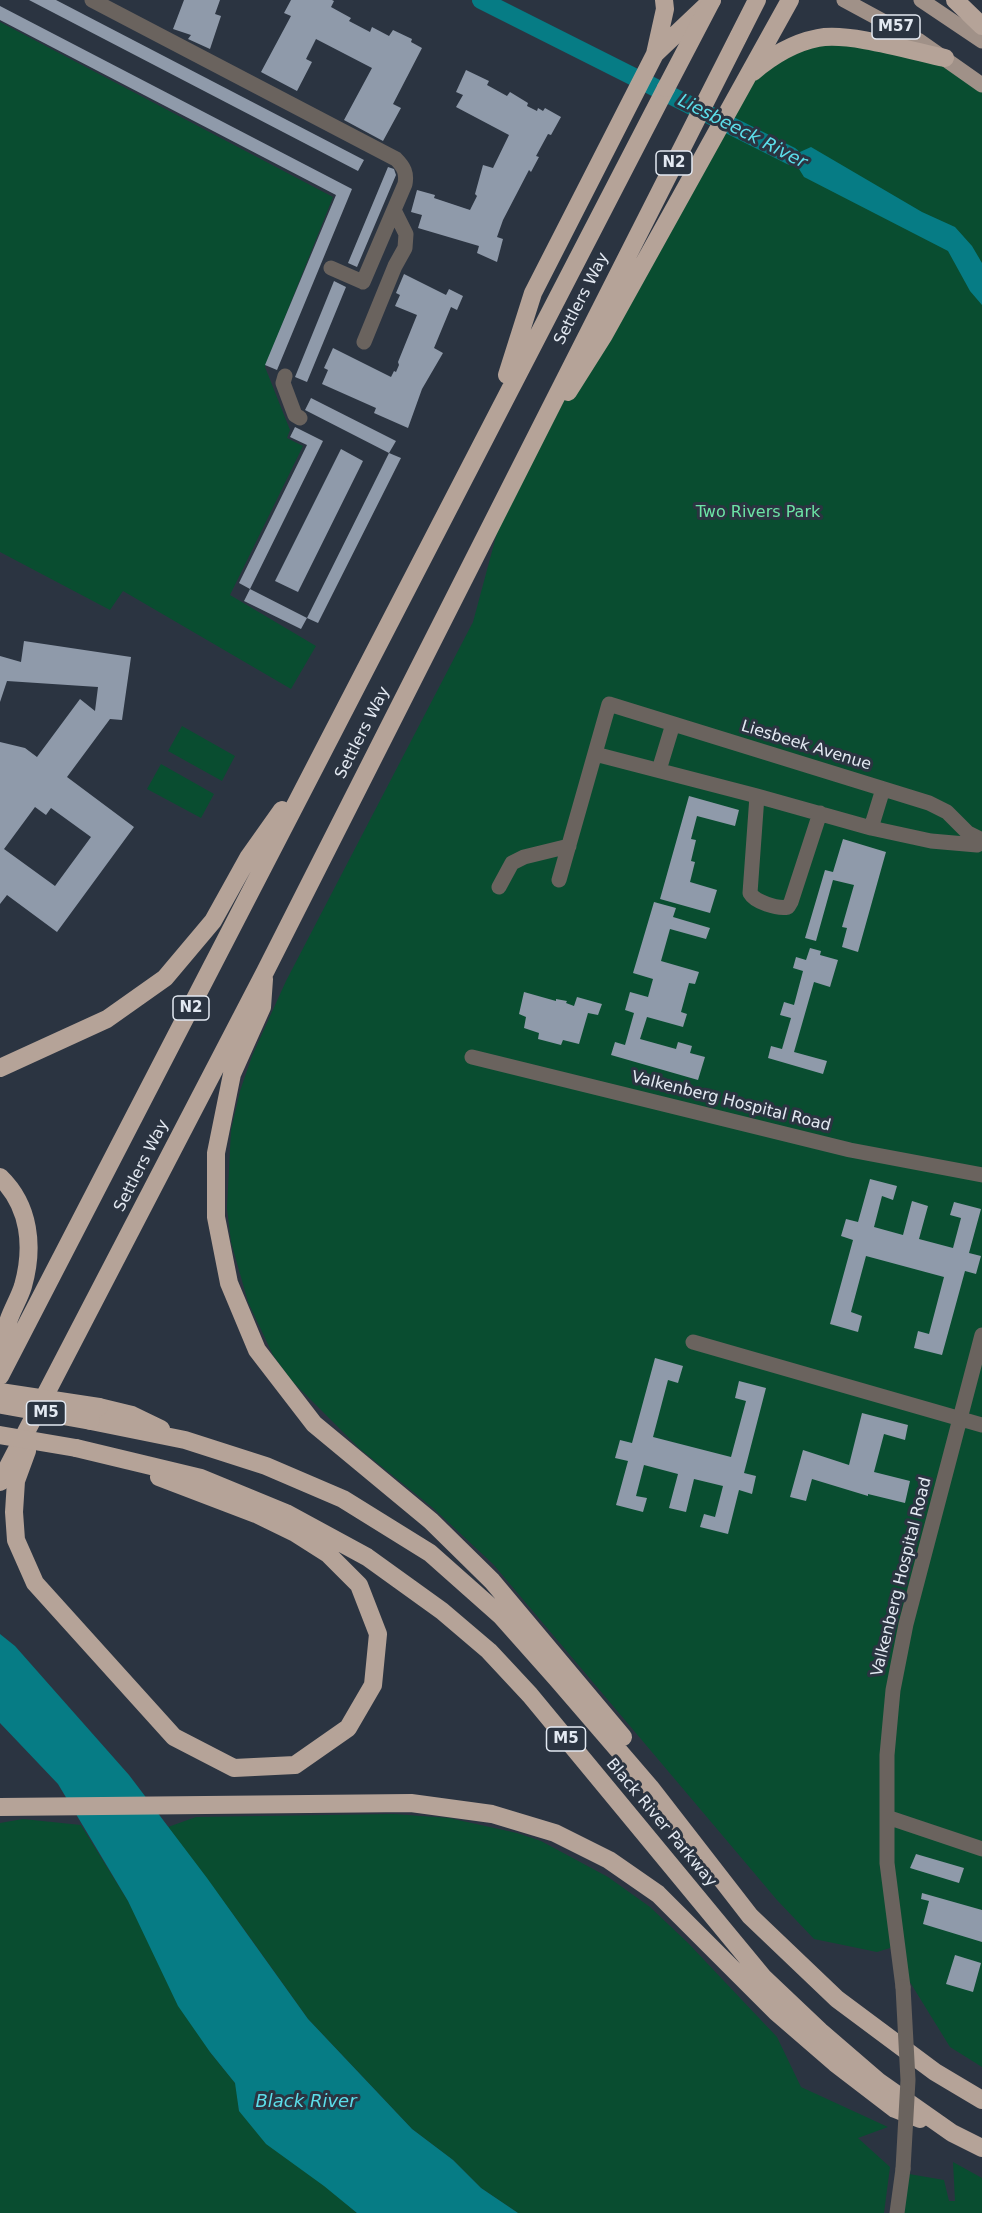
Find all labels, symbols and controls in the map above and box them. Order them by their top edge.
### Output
road number: M57 [872,15,920,39]
water label: Liesbeeck River [674,90,810,174]
road number: N2 [656,151,692,175]
street label: Settlers Way [551,250,613,348]
park label: Two Rivers Park [696,503,820,523]
street label: Settlers Way [332,684,394,782]
street label: Liesbeek Avenue [739,717,873,775]
road number: N2 [173,996,209,1020]
street label: Valkenberg Hospital Road [629,1068,833,1136]
street label: Settlers Way [111,1117,173,1215]
road number: M5 [26,1401,66,1425]
street label: Valkenberg Hospital Road [868,1475,936,1679]
road number: M5 [546,1727,586,1751]
street label: Black River Parkway [602,1755,720,1891]
water label: Black River [255,2091,357,2113]

